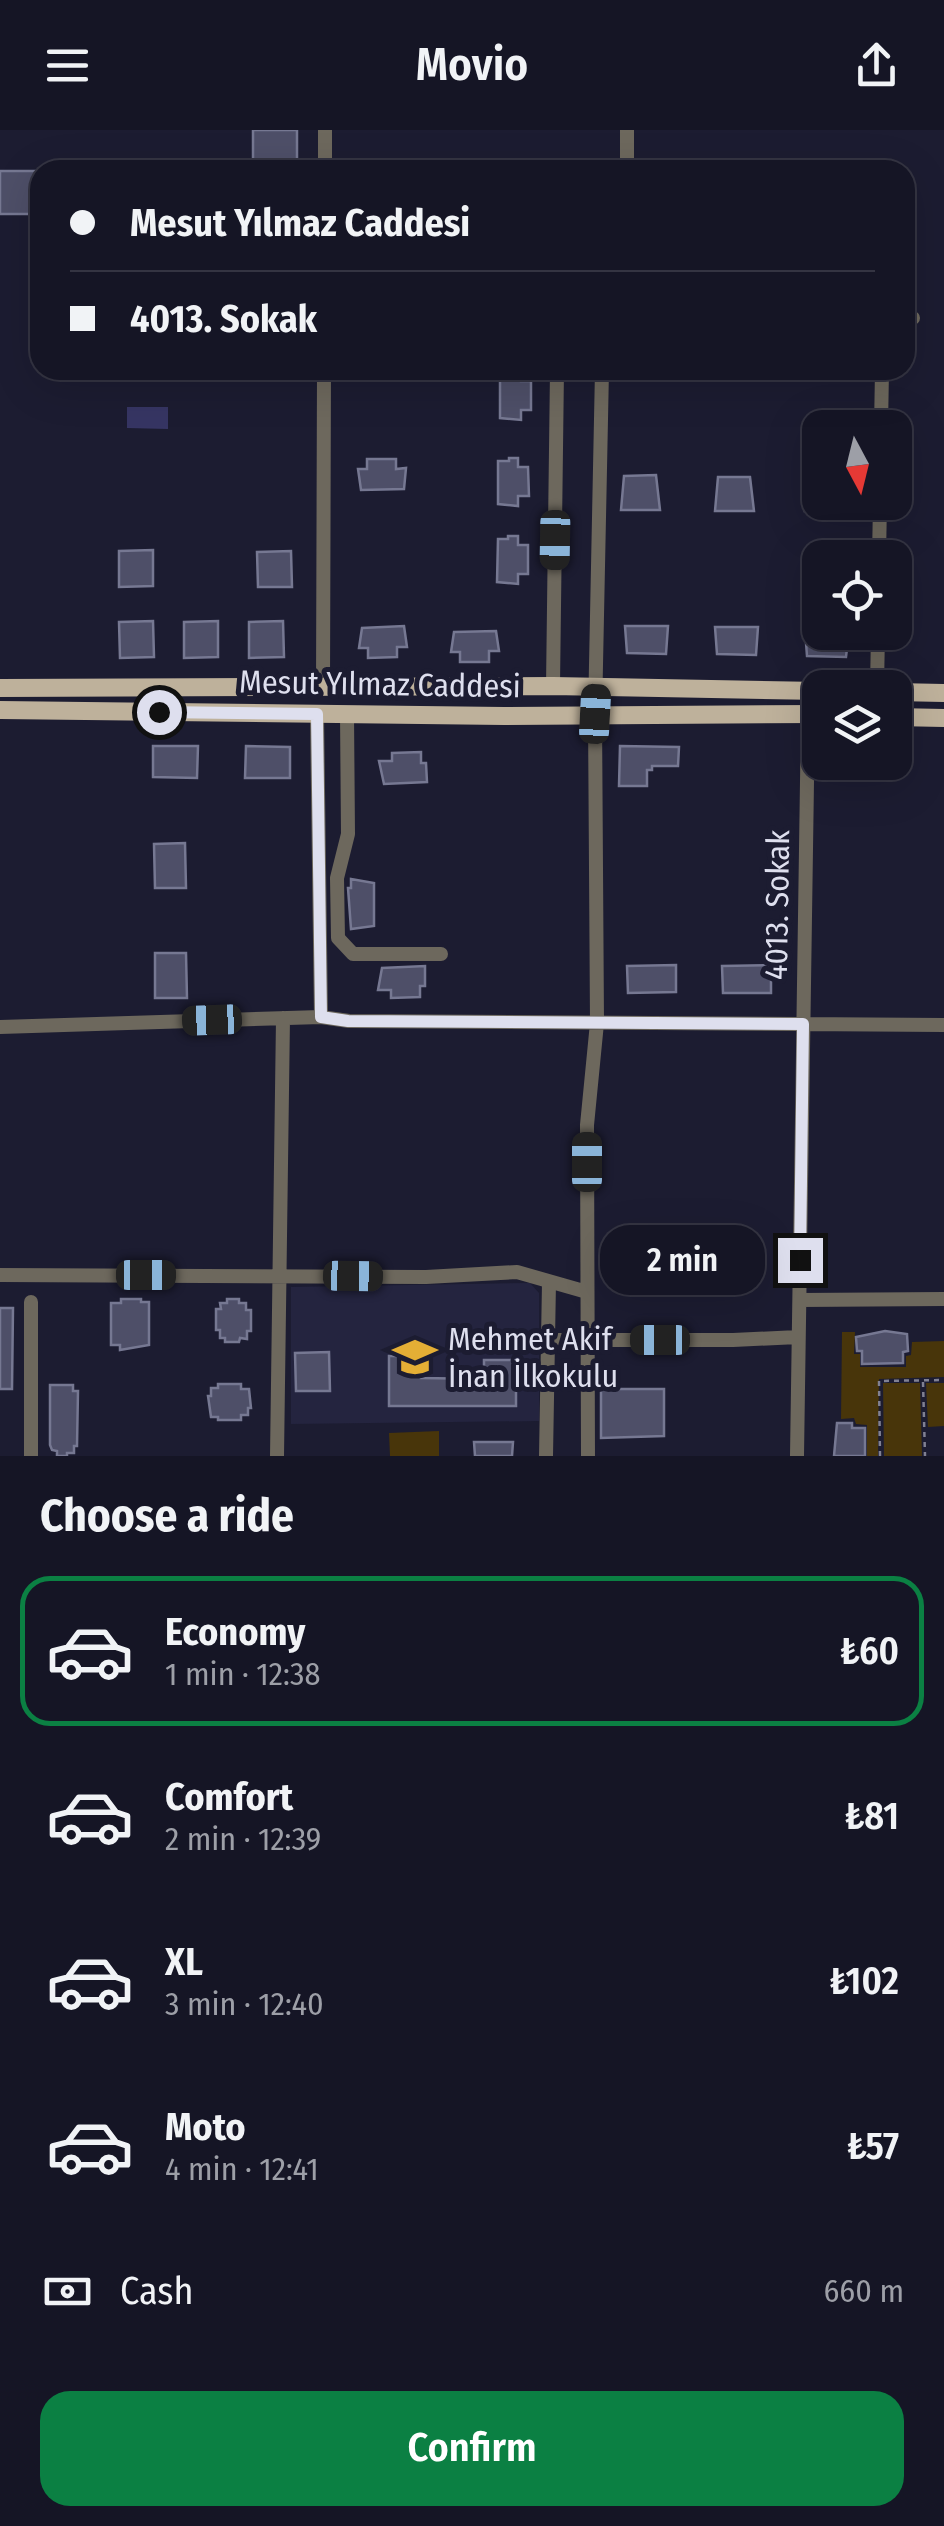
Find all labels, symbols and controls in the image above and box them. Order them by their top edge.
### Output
icon: menu [40,38,95,93]
text: Movio [416,38,528,92]
icon: share [849,38,904,93]
text: Mesut Yılmaz Caddesi [130,200,470,246]
text: 4013. Sokak [130,296,317,342]
north arrow [802,410,912,520]
map controls [802,410,912,780]
car [539,510,571,570]
button: locate [802,540,912,650]
street label: Mesut Yılmaz Caddesi [239,663,521,705]
button: layers [802,670,912,780]
car [578,683,612,745]
route start [137,690,182,735]
street label: 4013. Sokak [757,829,797,980]
car [181,1004,243,1036]
car [572,1132,602,1192]
callout: 2 min [600,1225,765,1295]
route end [778,1238,823,1283]
text: 2 min [647,1241,718,1279]
car [116,1260,176,1290]
car [323,1260,383,1292]
place label: Mehmet Akif İnan İlkokulu [448,1320,618,1395]
car [630,1325,690,1355]
school or university icon: Mehmet Akif İnan İlkokulu [391,1333,439,1381]
text: Choose a ride [40,1489,294,1543]
icon: car [45,1606,135,1696]
text: Economy [165,1609,305,1655]
text: ₺60 [840,1628,899,1674]
text: 1 min · 12:38 [165,1655,320,1693]
icon: car [45,1771,135,1861]
text: Comfort [165,1774,293,1820]
text: ₺81 [844,1793,899,1839]
text: 2 min · 12:39 [165,1820,321,1858]
icon: car [45,1936,135,2026]
text: XL [165,1939,203,1985]
text: ₺102 [829,1958,899,2004]
text: 3 min · 12:40 [165,1985,324,2023]
icon: car [45,2101,135,2191]
text: Moto [165,2104,246,2150]
text: ₺57 [847,2123,899,2169]
text: 4 min · 12:41 [165,2150,319,2188]
icon: cash [40,2264,95,2319]
text: Cash [120,2268,194,2314]
text: 660 m [823,2272,904,2310]
button: Confirm [40,2391,904,2506]

